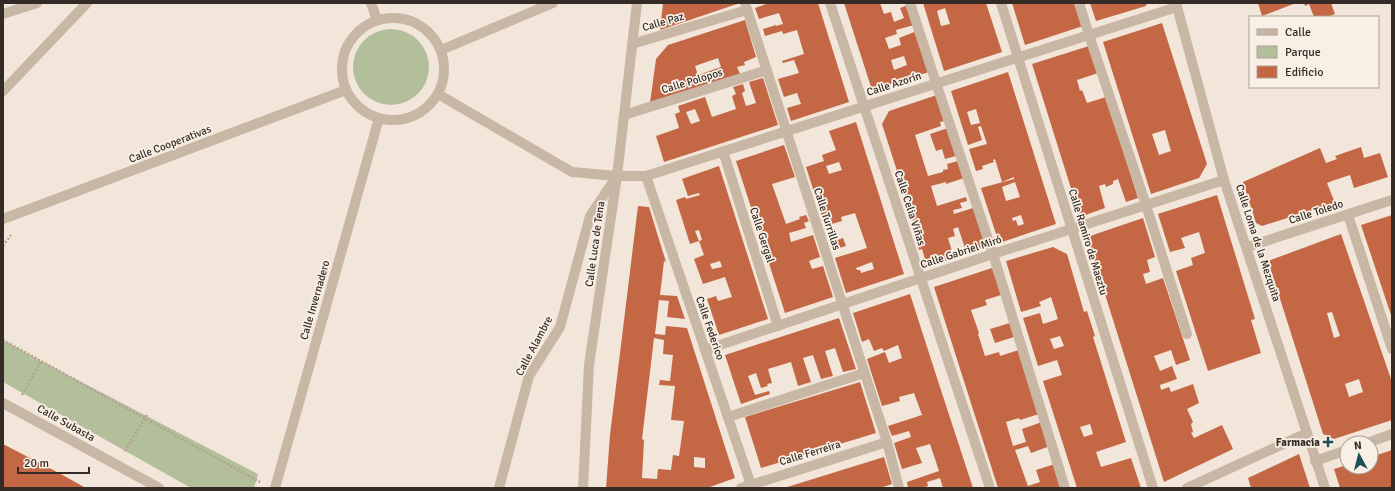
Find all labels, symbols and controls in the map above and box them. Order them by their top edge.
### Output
street label: Calle Paz [641,10,685,34]
legend [1249,16,1379,88]
text: Calle [1285,25,1311,40]
text: Parque [1285,45,1321,60]
street label: Calle Polopos [660,65,724,96]
text: Edificio [1285,65,1323,80]
street label: Calle Azorín [865,69,923,99]
street label: Calle Cooperativas [127,122,213,166]
street label: Calle Celia Viñas [892,169,928,247]
street label: Calle Loma de la Mezquita [1233,183,1283,304]
street label: Calle Turrillas [811,186,843,252]
street label: Calle Ramiro de Maeztu [1066,187,1110,297]
street label: Calle Toledo [1287,197,1345,227]
street label: Calle Luca de Tena [583,200,607,288]
street label: Calle Gergal [747,206,777,264]
street label: Calle Gabriel Miró [919,233,1003,271]
street label: Calle Invernadero [297,258,333,341]
street label: Calle Federico [693,294,727,362]
street label: Calle Alambre [513,314,555,378]
street label: Calle Subasta [35,402,98,444]
north arrow [1339,435,1379,475]
place label: Farmacia [1276,436,1320,449]
street label: Calle Ferreira [778,437,842,468]
marker: Farmacia [1323,437,1333,447]
text: N [1353,439,1362,452]
scale bar [18,449,89,475]
text: 20 m [24,456,49,471]

